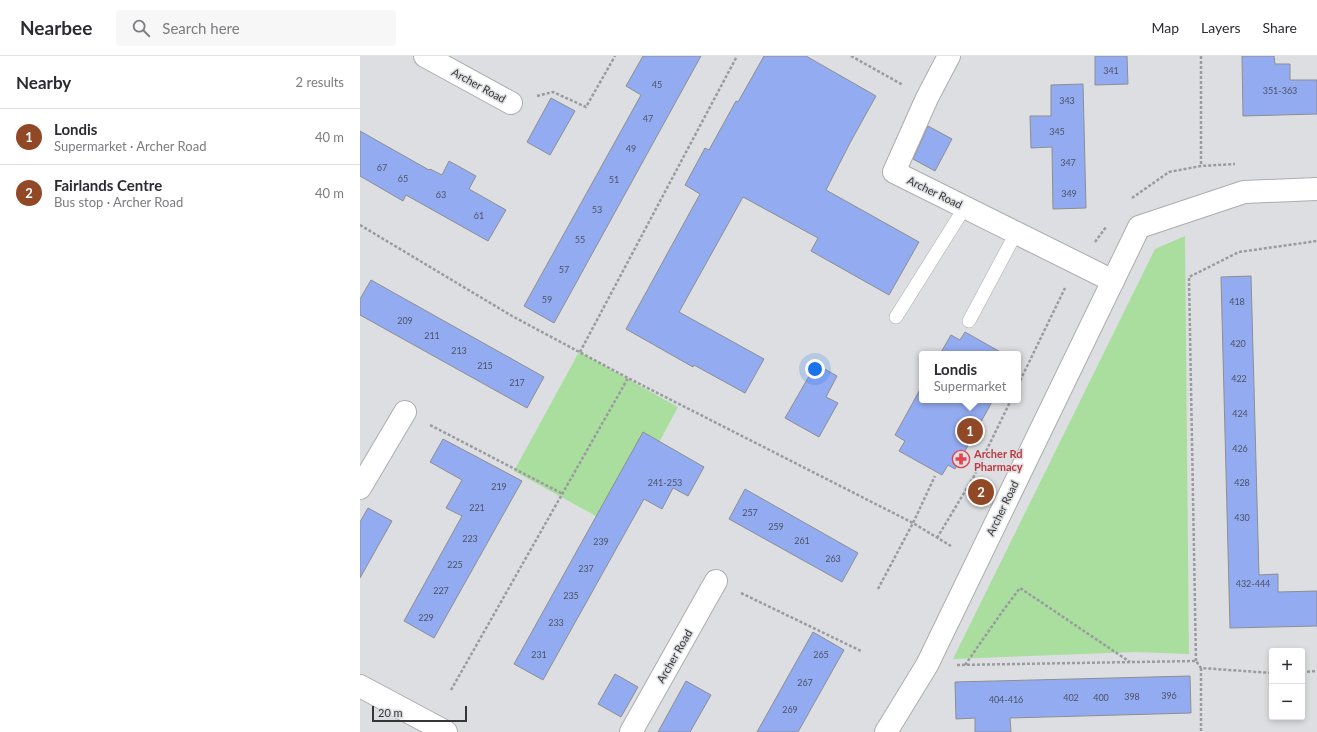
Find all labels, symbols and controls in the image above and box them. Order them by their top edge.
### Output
search box [116,10,396,46]
text: Nearbee [20,16,92,39]
icon: search [130,17,152,39]
text: Search here [162,19,240,37]
text: Map [1151,19,1179,36]
text: Layers [1201,19,1241,36]
text: Share [1263,19,1297,36]
street label: Archer Road [450,65,508,105]
house number: 341 [1103,65,1119,76]
text: Nearby [16,72,71,93]
text: 2 results [296,74,344,90]
house number: 45 [652,79,662,90]
house number: 351-363 [1263,85,1297,96]
house number: 343 [1059,95,1075,106]
house number: 47 [643,113,653,124]
text: Londis [54,120,97,138]
house number: 345 [1049,126,1065,137]
text: 1 [25,129,33,145]
text: 40 m [315,129,344,145]
text: Supermarket · Archer Road [54,138,206,154]
house number: 49 [626,143,636,154]
house number: 347 [1060,157,1076,168]
house number: 67 [377,162,387,173]
house number: 65 [398,173,408,184]
street label: Archer Road [905,173,965,211]
house number: 51 [609,174,619,185]
text: Fairlands Centre [54,176,162,194]
text: 2 [25,185,33,201]
text: 40 m [315,185,344,201]
house number: 349 [1061,188,1077,199]
house number: 63 [436,189,446,200]
text: Bus stop · Archer Road [54,194,183,210]
house number: 53 [592,204,602,215]
house number: 61 [474,210,484,221]
house number: 55 [575,234,585,245]
house number: 57 [559,264,569,275]
house number: 59 [542,294,552,305]
house number: 418 [1229,296,1245,307]
house number: 209 [397,315,413,326]
house number: 211 [424,330,440,341]
house number: 420 [1230,338,1246,349]
house number: 213 [451,345,467,356]
popup [919,351,1021,403]
your location [805,359,825,379]
house number: 215 [477,360,493,371]
text: Londis [934,360,977,378]
house number: 422 [1231,373,1247,384]
house number: 217 [509,377,525,388]
text: Supermarket [934,378,1006,394]
house number: 424 [1232,408,1248,419]
pin: 1 [957,416,983,446]
house number: 426 [1232,443,1248,454]
place label: Archer Rd Pharmacy [973,447,1023,473]
pharmacy icon: Archer Rd Pharmacy [951,449,971,469]
house number: 241-253 [648,477,682,488]
pin: 2 [968,477,994,507]
house number: 428 [1234,477,1250,488]
street label: Archer Road [983,478,1021,538]
house number: 219 [491,481,507,492]
house number: 221 [469,502,485,513]
house number: 257 [742,507,758,518]
house number: 430 [1234,512,1250,523]
house number: 259 [768,521,784,532]
house number: 223 [462,533,478,544]
house number: 261 [794,535,810,546]
house number: 239 [593,536,609,547]
house number: 263 [825,553,841,564]
house number: 225 [447,559,463,570]
house number: 237 [578,563,594,574]
house number: 432-444 [1236,578,1270,589]
house number: 227 [433,585,449,596]
house number: 235 [563,590,579,601]
house number: 229 [418,612,434,623]
house number: 233 [548,617,564,628]
street label: Archer Road [654,627,694,685]
map controls [1269,648,1305,720]
button: + [1269,648,1305,684]
house number: 231 [531,649,547,660]
house number: 265 [813,649,829,660]
house number: 267 [797,677,813,688]
button: − [1269,684,1305,720]
house number: 396 [1161,690,1177,701]
house number: 398 [1124,691,1140,702]
house number: 402 [1063,692,1079,703]
house number: 400 [1093,692,1109,703]
house number: 404-416 [989,694,1023,705]
scale bar [372,704,467,723]
house number: 269 [782,704,798,715]
text: 20 m [378,706,403,719]

